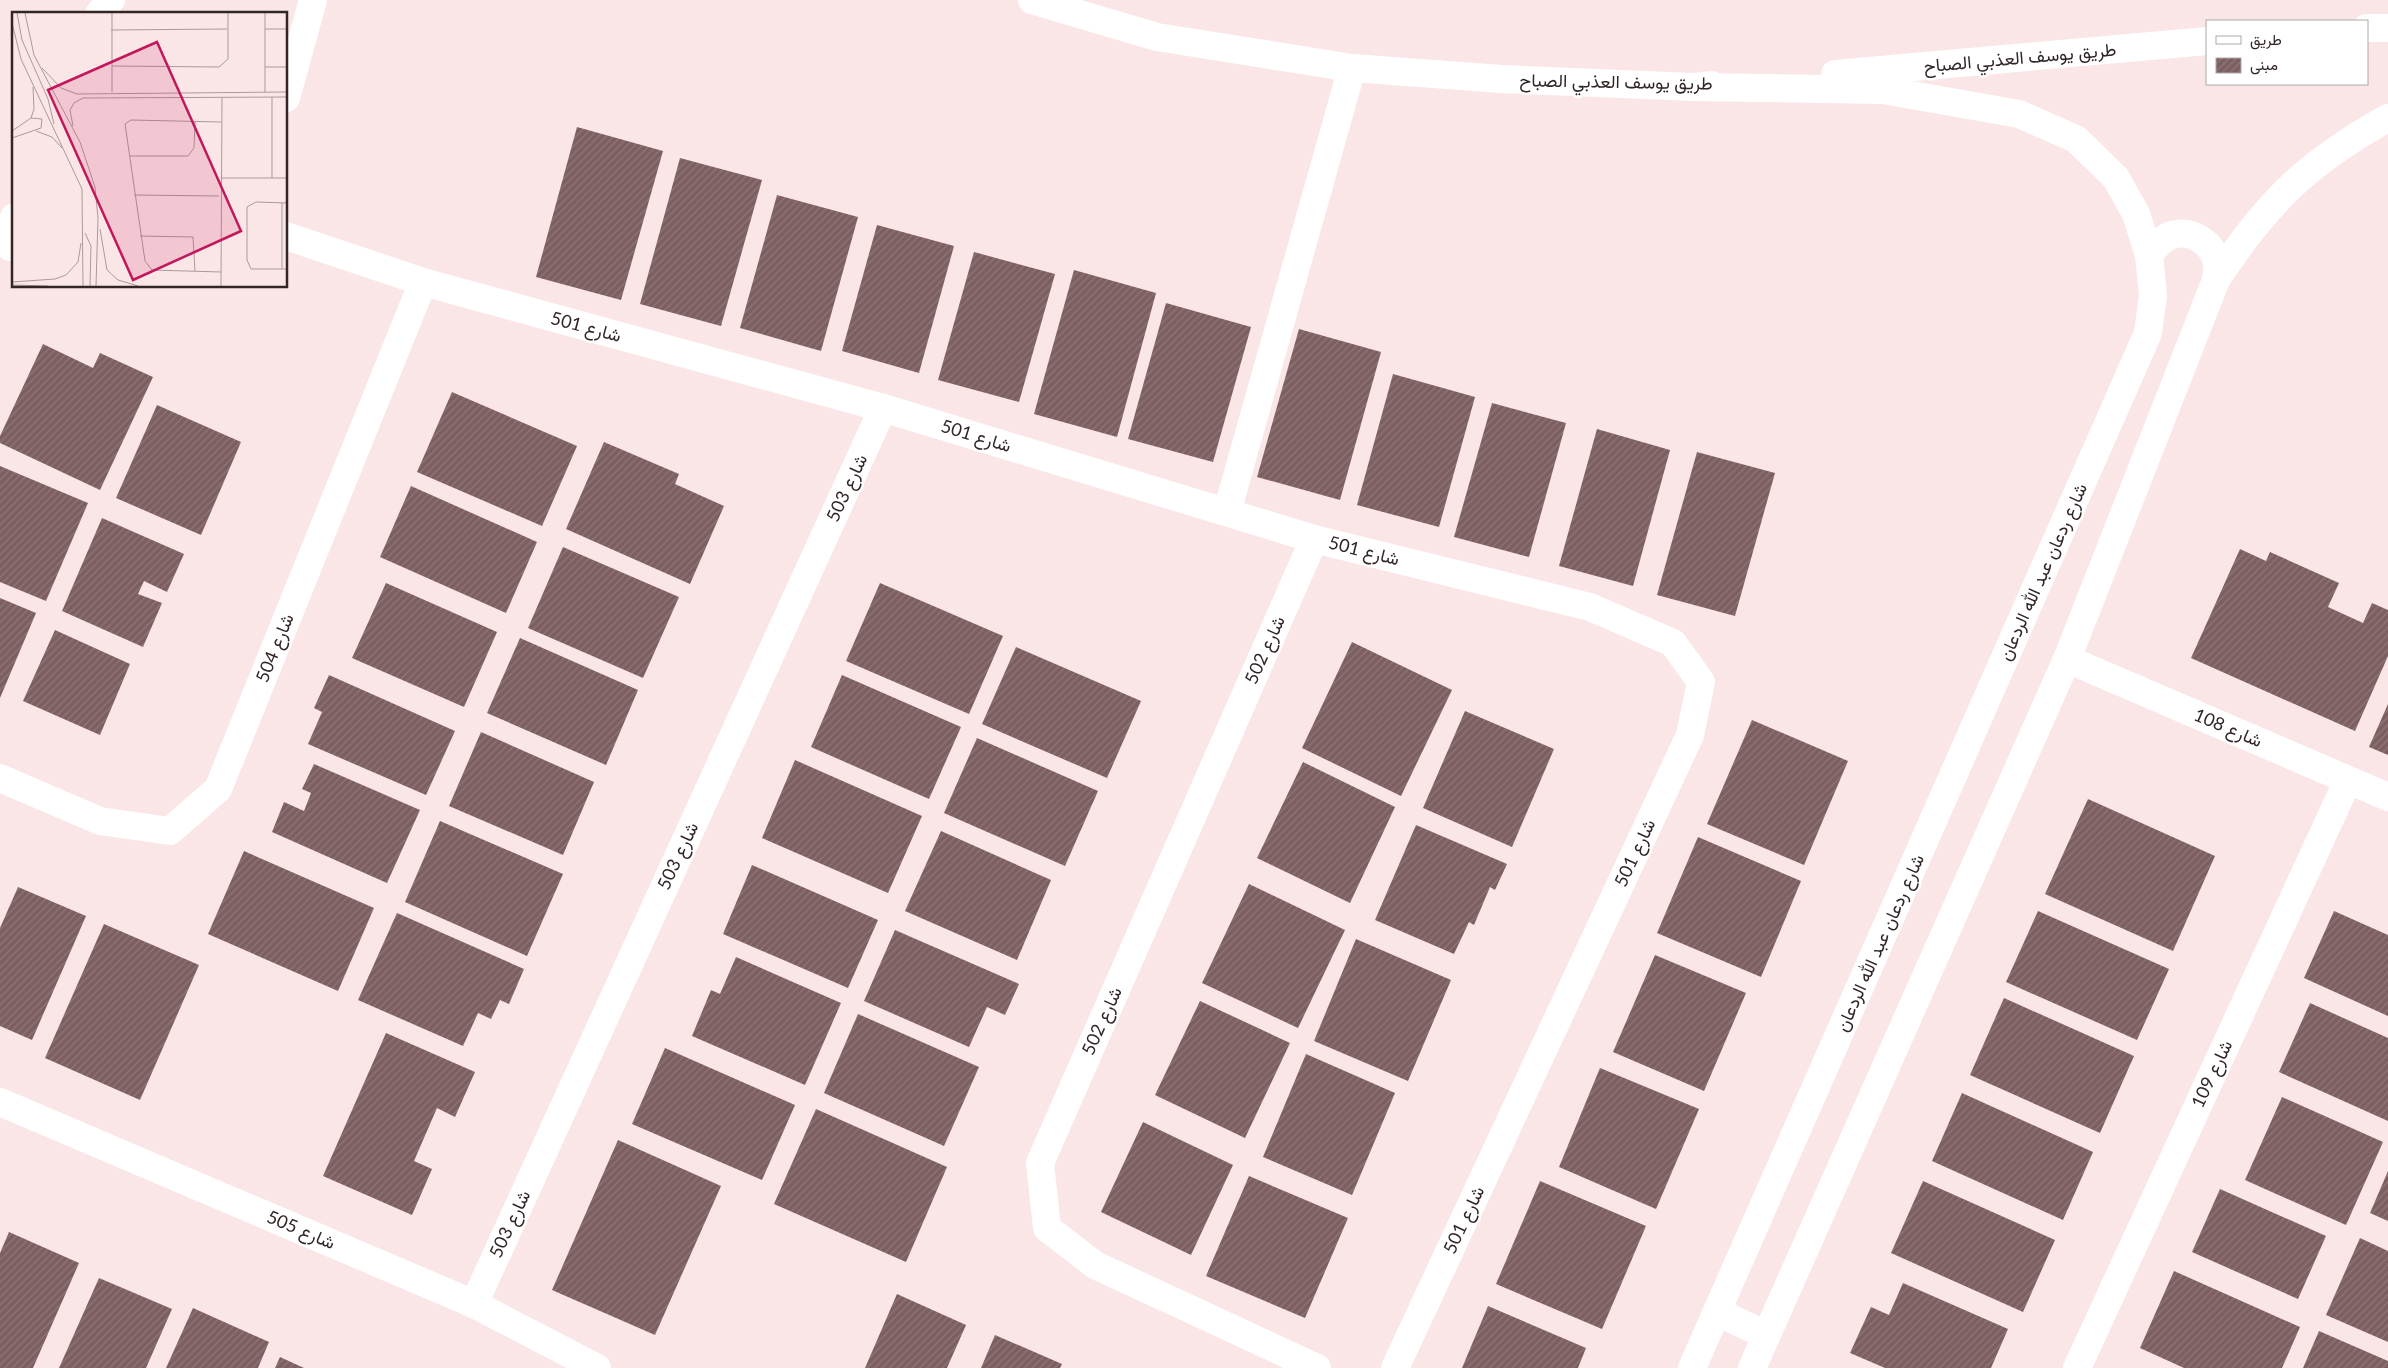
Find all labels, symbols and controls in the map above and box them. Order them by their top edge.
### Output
inset map [12,12,288,288]
legend [2206,20,2368,85]
text: طريق [2250,30,2282,50]
street label: طريق يوسف العذبي الصباح [1923,38,2118,81]
text: مبنى [2250,55,2278,75]
street label: طريق يوسف العذبي الصباح [1519,68,1713,99]
street label: شارع 501 [548,306,624,348]
street label: شارع 501 [938,414,1014,458]
street label: شارع 503 [821,450,873,526]
street label: شارع ردعان عبد الله الردعان [1993,479,2093,665]
street label: شارع 501 [1326,531,1402,571]
street label: شارع 504 [250,610,300,686]
street label: شارع 502 [1239,612,1291,688]
street label: شارع 108 [2190,703,2266,753]
street label: شارع 501 [1609,815,1661,891]
street label: شارع 503 [652,818,704,894]
street label: شارع ردعان عبد الله الردعان [1830,850,1930,1036]
street label: شارع 502 [1076,983,1128,1059]
street label: شارع 109 [2186,1036,2238,1112]
street label: شارع 501 [1438,1182,1490,1258]
street label: شارع 503 [484,1186,536,1262]
street label: شارع 505 [263,1205,339,1255]

